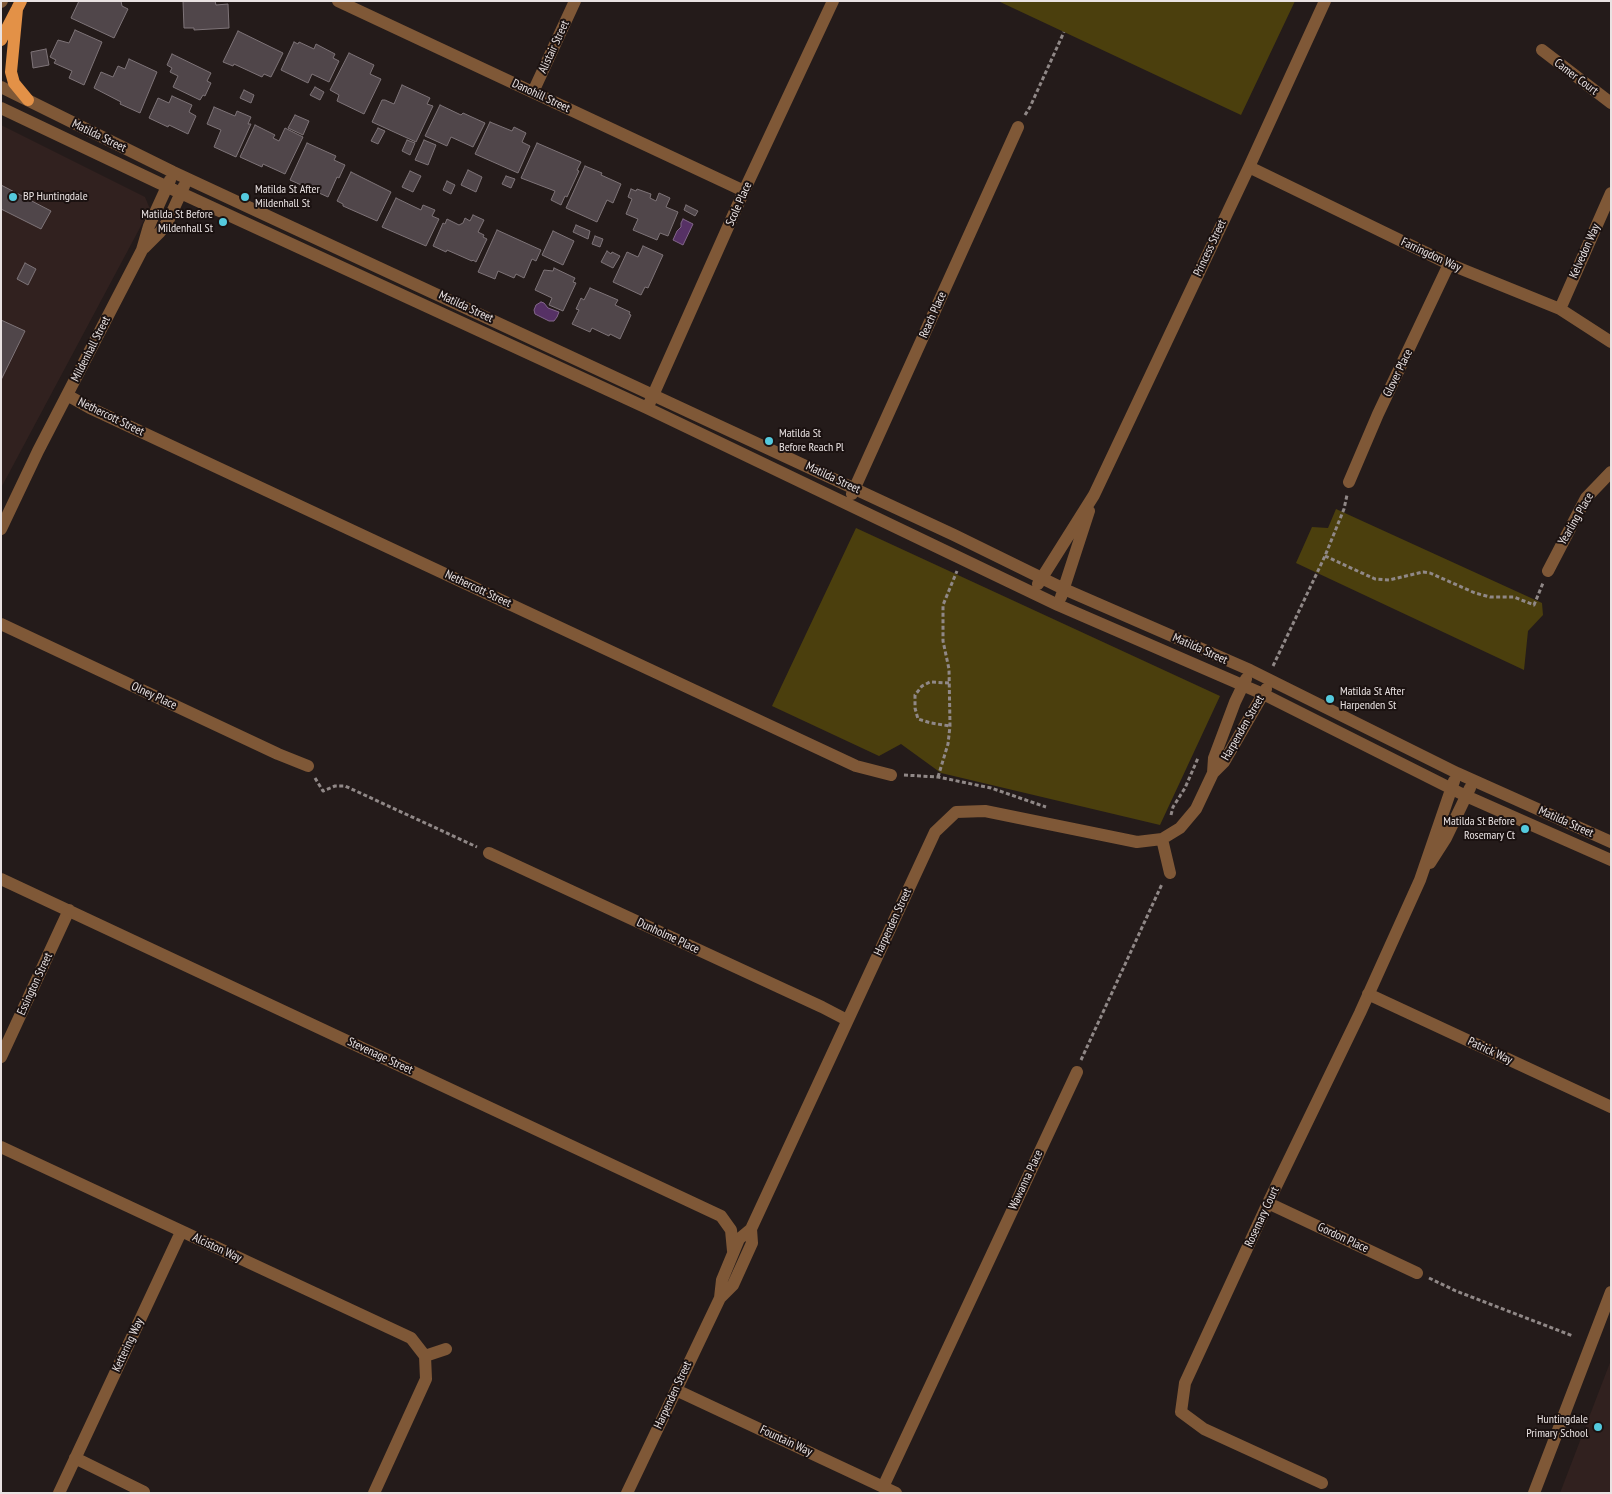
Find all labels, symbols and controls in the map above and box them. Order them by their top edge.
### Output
street label: Alistair Street [536,18,572,76]
street label: Camer Court [1551,56,1601,98]
street label: Danohill Street [510,76,572,116]
street label: Matilda Street [70,117,128,155]
street label: Scole Place [723,180,755,228]
place label: Matilda St After Mildenhall St [255,183,320,211]
place label: BP Huntingdale [23,190,88,204]
marker: BP Huntingdale [7,191,19,203]
marker: Matilda St After Mildenhall St [239,191,251,203]
place label: Matilda St Before Mildenhall St [141,208,213,236]
marker: Matilda St Before Mildenhall St [217,216,229,228]
street label: Princess Street [1191,217,1229,279]
street label: Kelvedon Way [1567,222,1603,280]
street label: Farringdon Way [1399,235,1463,275]
street label: Matilda Street [436,288,496,326]
street label: Reach Place [916,290,950,340]
street label: Mildenhall Street [68,314,114,384]
street label: Glover Place [1380,347,1416,399]
street label: Nethercott Street [76,395,146,439]
place label: Matilda St Before Reach Pl [779,427,844,455]
marker: Matilda St Before Reach Pl [763,435,775,447]
street label: Matilda Street [803,459,863,497]
street label: Yearling Place [1555,490,1597,548]
street label: Nethercott Street [443,567,513,611]
street label: Matilda Street [1170,631,1230,667]
street label: Olney Place [129,679,179,713]
place label: Matilda St After Harpenden St [1340,685,1405,713]
street label: Harpenden Street [1219,693,1267,763]
marker: Matilda St After Harpenden St [1324,693,1336,705]
street label: Matilda Street [1536,804,1596,840]
place label: Matilda St Before Rosemary Ct [1443,815,1515,843]
marker: Matilda St Before Rosemary Ct [1519,823,1531,835]
street label: Harpenden Street [871,886,915,958]
street label: Dunholme Place [634,915,702,957]
street label: Essington Street [14,950,56,1018]
street label: Patrick Way [1465,1034,1515,1068]
street label: Stevenage Street [345,1035,415,1077]
street label: Wawanna Place [1006,1148,1046,1212]
street label: Rosemary Court [1242,1185,1282,1249]
street label: Gordon Place [1315,1220,1371,1256]
street label: Alciston Way [190,1230,244,1266]
street label: Kettering Way [109,1316,147,1374]
street label: Harpenden Street [651,1359,695,1431]
place label: Huntingdale Primary School [1526,1413,1588,1441]
marker: Huntingdale Primary School [1592,1421,1604,1433]
street label: Fountain Way [758,1423,814,1459]

